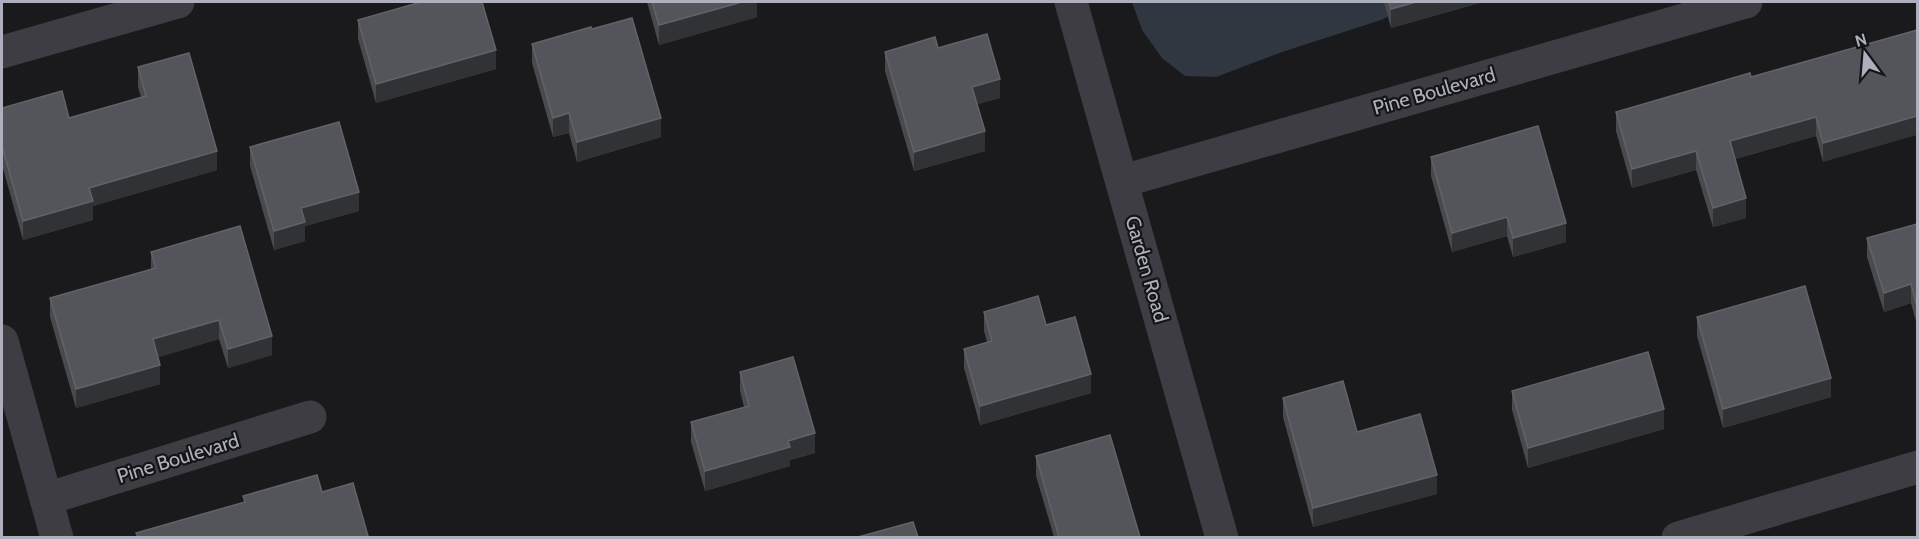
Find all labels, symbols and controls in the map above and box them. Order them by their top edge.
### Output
north arrow [1835,24,1895,84]
text: N [1853,29,1869,51]
street label: Pine Boulevard [1370,62,1498,120]
street label: Garden Road [1120,213,1174,325]
street label: Pine Boulevard [114,428,242,488]

